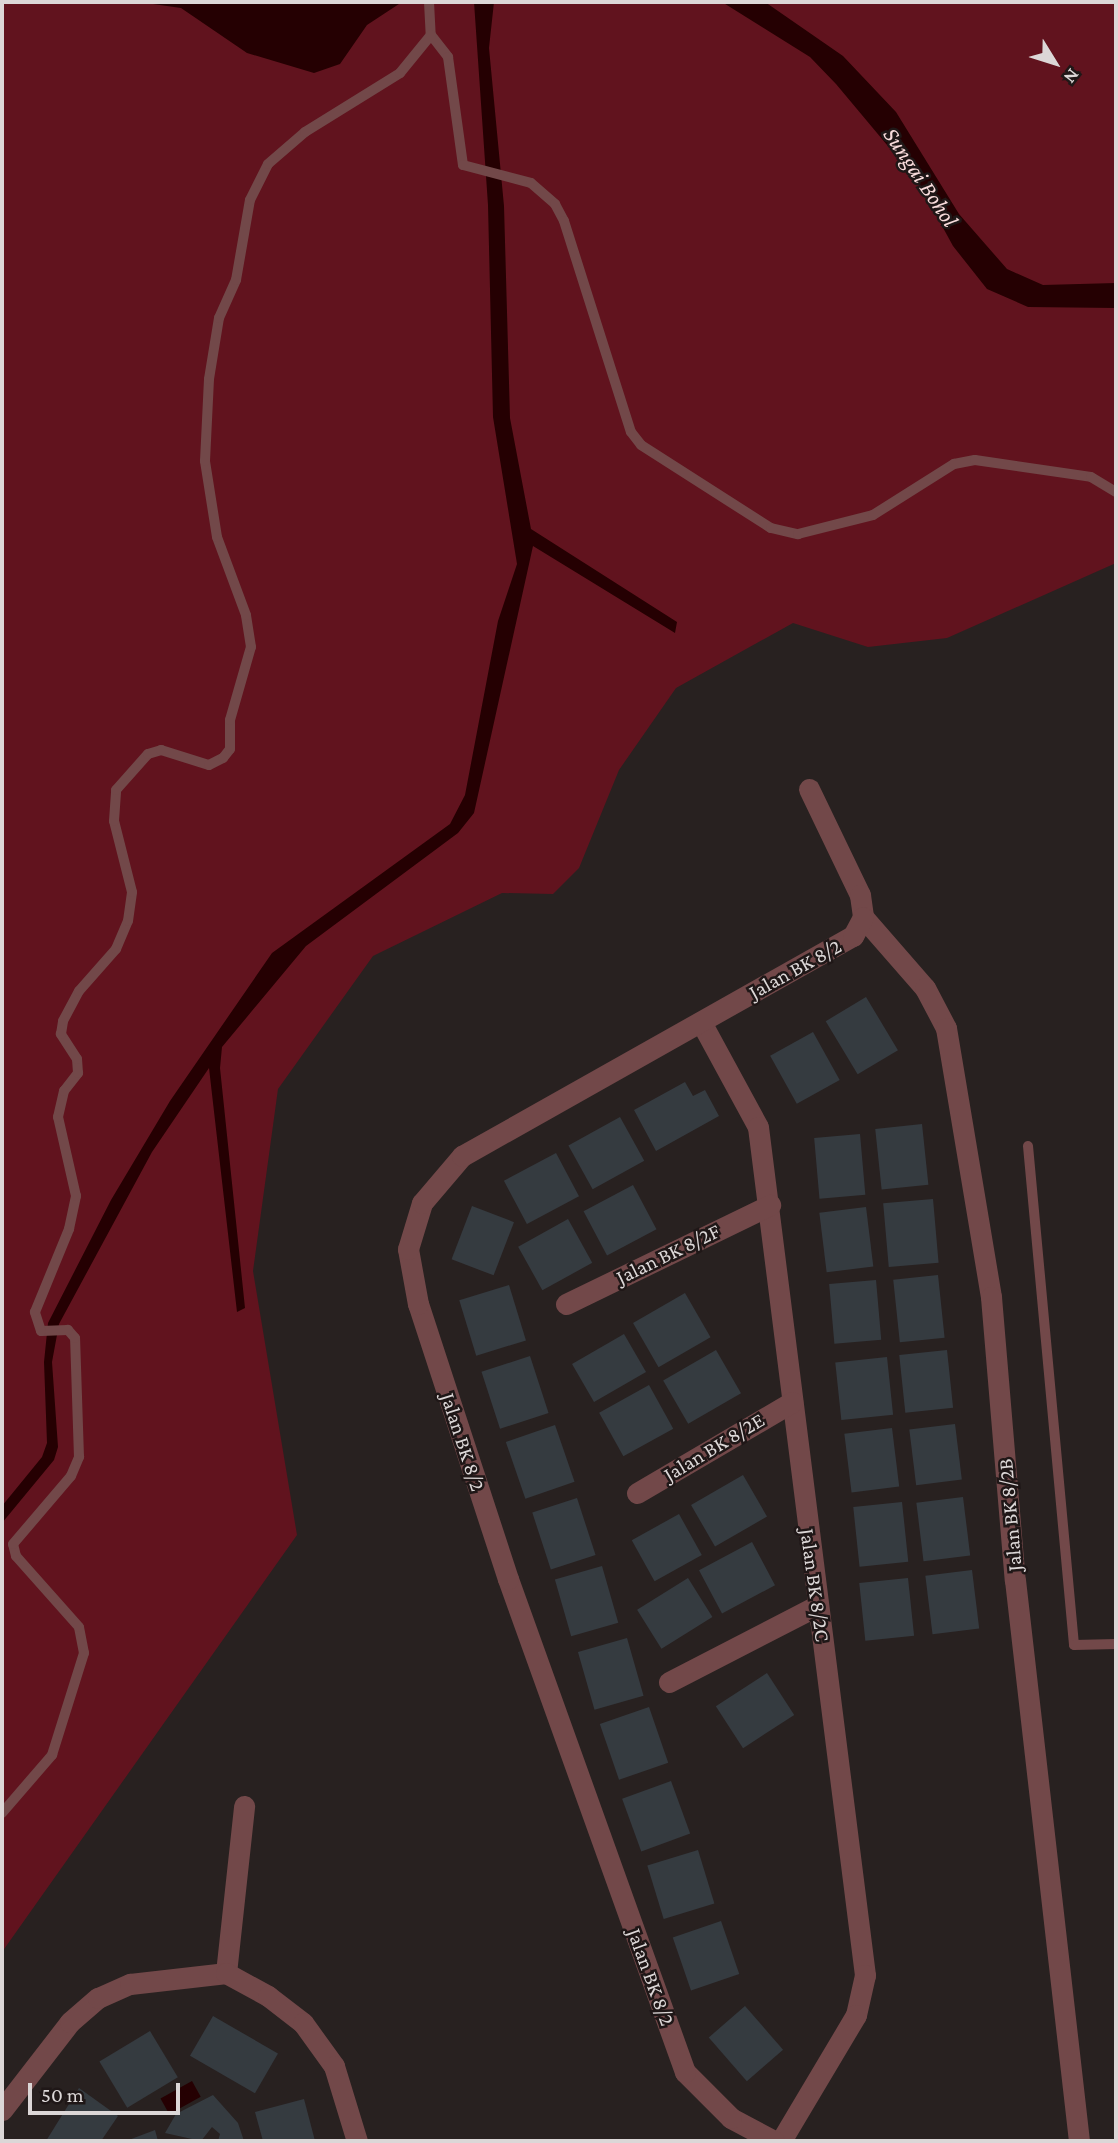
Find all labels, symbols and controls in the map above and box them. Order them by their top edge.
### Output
north arrow [1020,28,1090,98]
text: N [1060,65,1084,88]
water label: Sungai Bohol [878,122,964,232]
street label: Jalan BK 8/2 [744,933,846,1005]
street label: Jalan BK 8/2F [612,1218,724,1290]
street label: Jalan BK 8/2 [435,1390,491,1494]
street label: Jalan BK 8/2E [659,1407,769,1487]
street label: Jalan BK 8/2B [993,1457,1027,1573]
street label: Jalan BK 8/2C [795,1527,835,1643]
street label: Jalan BK 8/2 [622,1925,680,2029]
scale bar [32,2070,184,2114]
text: 50 m [41,2083,84,2107]

